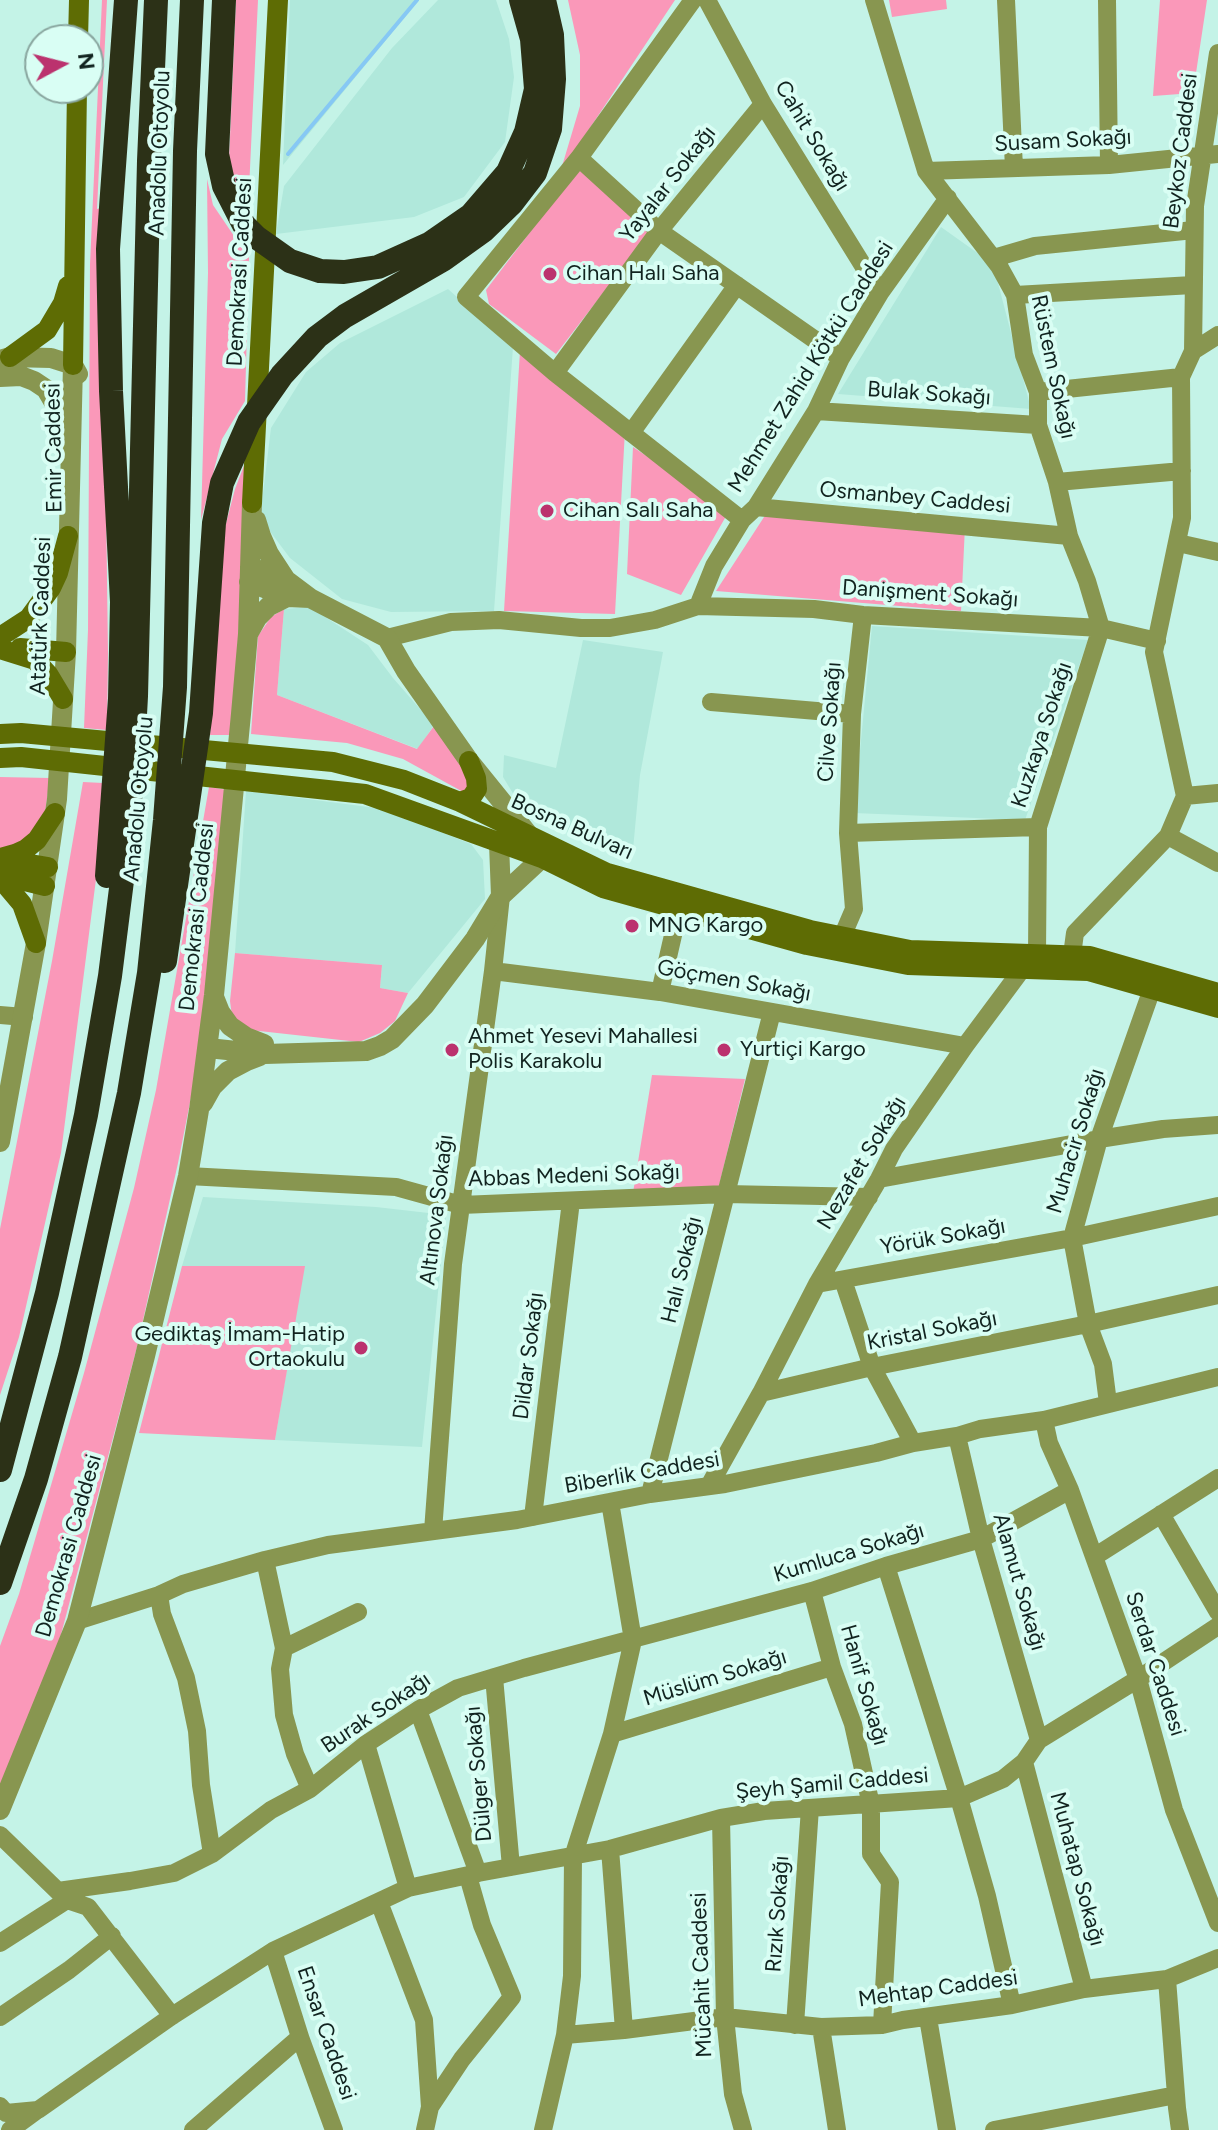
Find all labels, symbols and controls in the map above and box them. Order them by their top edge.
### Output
north arrow [24,24,104,104]
text: N [72,51,101,71]
street label: Anadolu Otoyolu [144,70,176,236]
street label: Beykoz Caddesi [1158,72,1204,230]
street label: Cahit Sokağı [769,76,855,196]
street label: Yayalar Sokağı [614,121,722,247]
street label: Susam Sokağı [994,124,1132,158]
street label: Demokrasi Caddesi [222,177,258,367]
street label: Mehmet Zahid Kötkü Caddesi [723,236,899,498]
place label: Cihan Halı Saha [566,261,720,287]
marker: Cihan Halı Saha [541,265,559,283]
street label: Rüstem Sokağı [1025,293,1081,441]
street label: Bulak Sokağı [866,377,992,411]
street label: Emir Caddesi [40,383,68,513]
street label: Osmanbey Caddesi [819,477,1011,519]
place label: Cihan Salı Saha [563,498,714,524]
marker: Cihan Salı Saha [538,502,556,520]
street label: Atatürk Caddesi [25,536,57,696]
street label: Danişment Sokağı [841,575,1019,613]
street label: Kuzkaya Sokağı [1006,659,1078,811]
street label: Cilve Sokağı [813,661,847,783]
street label: Anadolu Otoyolu [119,715,159,883]
street label: Bosna Bulvarı [507,788,637,866]
street label: Demokrasi Caddesi [174,822,220,1012]
place label: MNG Kargo [648,913,763,939]
marker: MNG Kargo [623,917,641,935]
street label: Göçmen Sokağı [655,954,813,1008]
place label: Ahmet Yesevi Mahallesi Polis Karakolu [468,1024,698,1076]
place label: Yurtiçi Kargo [740,1037,866,1063]
marker: Ahmet Yesevi Mahallesi Polis Karakolu [443,1041,461,1059]
marker: Yurtiçi Kargo [715,1041,733,1059]
street label: Muhacir Sokağı [1041,1065,1111,1217]
street label: Nezafet Sokağı [812,1092,912,1234]
street label: Altınova Sokağı [415,1133,459,1287]
street label: Abbas Medeni Sokağı [468,1159,680,1193]
street label: Yörük Sokağı [878,1213,1008,1261]
street label: Halı Sokağı [656,1214,708,1326]
street label: Dildar Sokağı [508,1291,550,1421]
street label: Kristal Sokağı [865,1305,999,1357]
place label: Gediktaş İmam-Hatip Ortaokulu [134,1322,345,1374]
marker: Gediktaş İmam-Hatip Ortaokulu [352,1339,370,1357]
street label: Biberlik Caddesi [562,1446,722,1500]
street label: Demokrasi Caddesi [30,1452,108,1640]
street label: Alamut Sokağı [987,1510,1051,1654]
street label: Kumluca Sokağı [771,1518,927,1588]
street label: Serdar Caddesi [1119,1589,1191,1739]
street label: Hanif Sokağı [834,1621,894,1749]
street label: Müslüm Sokağı [640,1644,790,1712]
street label: Burak Sokağı [316,1667,436,1759]
street label: Dülger Sokağı [460,1705,498,1843]
street label: Şeyh Şamil Caddesi [734,1762,930,1806]
street label: Muhatap Sokağı [1044,1789,1110,1949]
street label: Rızık Sokağı [761,1855,795,1973]
street label: Mücahit Caddesi [686,1892,718,2058]
street label: Ensar Caddesi [291,1963,361,2103]
street label: Mehtap Caddesi [856,1965,1020,2013]

